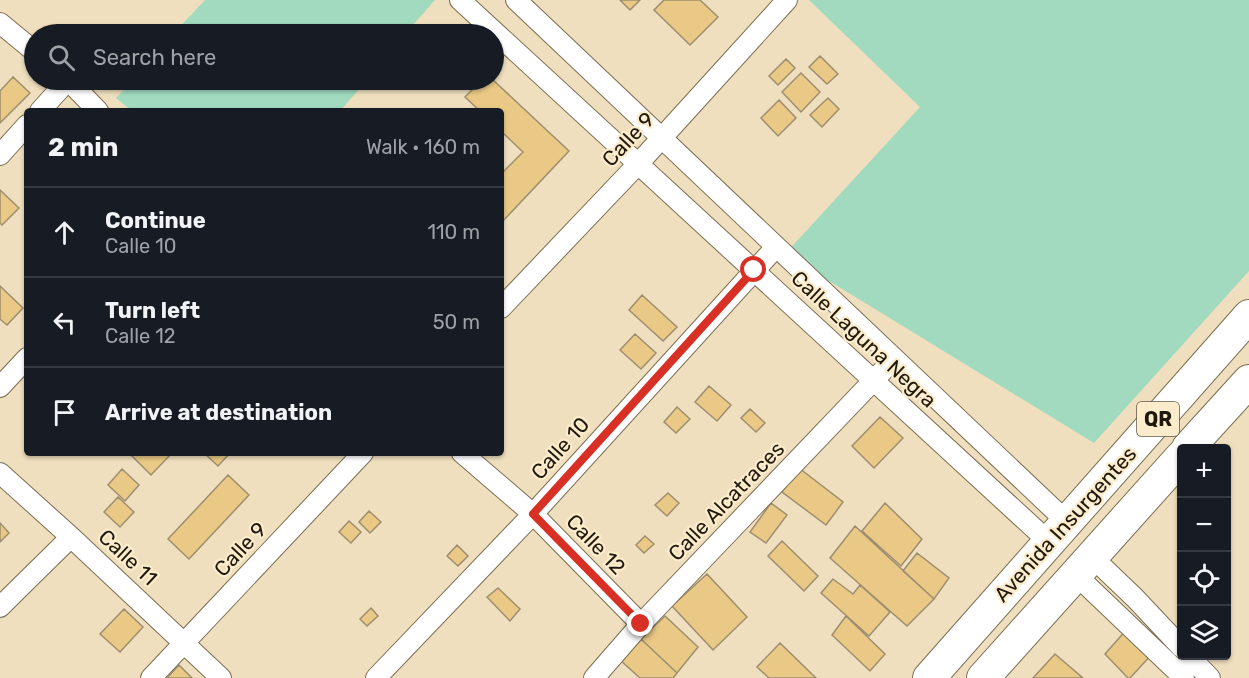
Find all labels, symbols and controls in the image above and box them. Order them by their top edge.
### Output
search box [24,24,504,90]
icon: search [45,41,78,74]
text: Search here [93,44,216,71]
street label: Calle 9 [597,107,659,171]
text: 2 min [48,132,118,163]
text: Walk · 160 m [366,135,480,159]
text: Continue [105,207,206,234]
icon: ahead [48,216,81,249]
text: 110 m [428,220,480,244]
text: Calle 10 [105,234,176,258]
route start [740,256,766,282]
street label: Calle Laguna Negra [786,265,942,413]
text: Turn left [105,297,200,324]
icon: left [48,306,81,339]
text: 50 m [433,310,480,334]
text: Calle 12 [105,324,175,348]
icon: arrive [48,396,81,429]
text: Arrive at destination [105,399,332,426]
road number: QR [1137,402,1179,436]
street label: Calle 10 [526,412,594,484]
street label: Calle Alcatraces [663,436,789,566]
street label: Avenida Insurgentes [989,441,1141,607]
map controls [1177,444,1231,660]
button: + [1177,444,1231,498]
button: − [1177,498,1231,552]
street label: Calle 12 [561,509,631,579]
street label: Calle 9 [209,517,271,581]
street label: Calle 11 [94,524,162,590]
button: locate [1177,552,1231,606]
button: layers [1177,606,1231,660]
route end [627,610,653,636]

